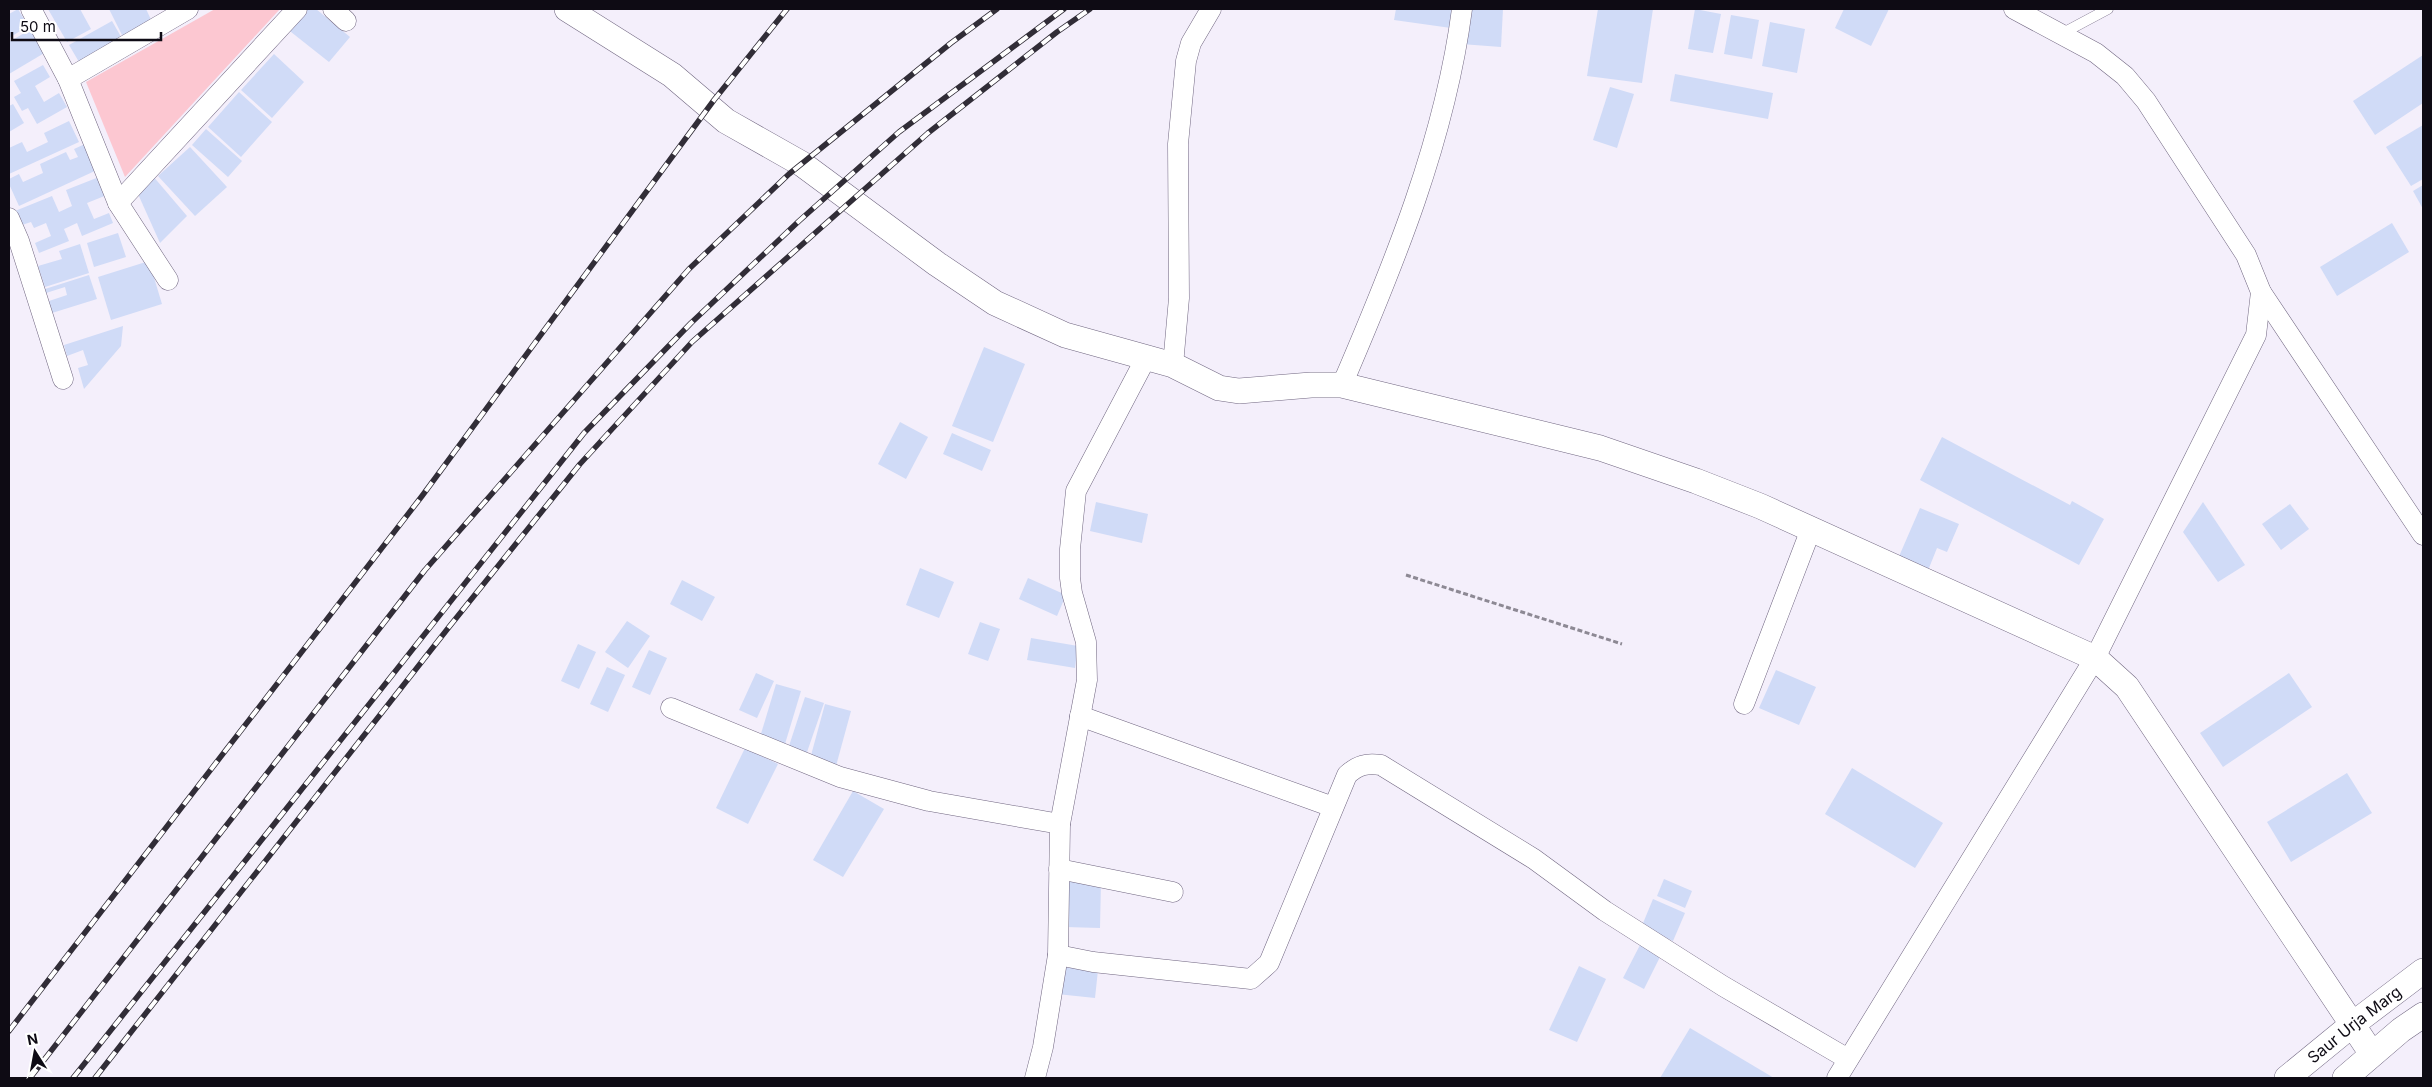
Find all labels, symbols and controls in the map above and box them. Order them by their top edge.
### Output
scale bar [12,10,161,42]
text: 50 m [20,17,56,36]
street label: Saur Urja Marg [2303,981,2405,1067]
north arrow [10,1027,60,1077]
text: N [26,1029,39,1048]

